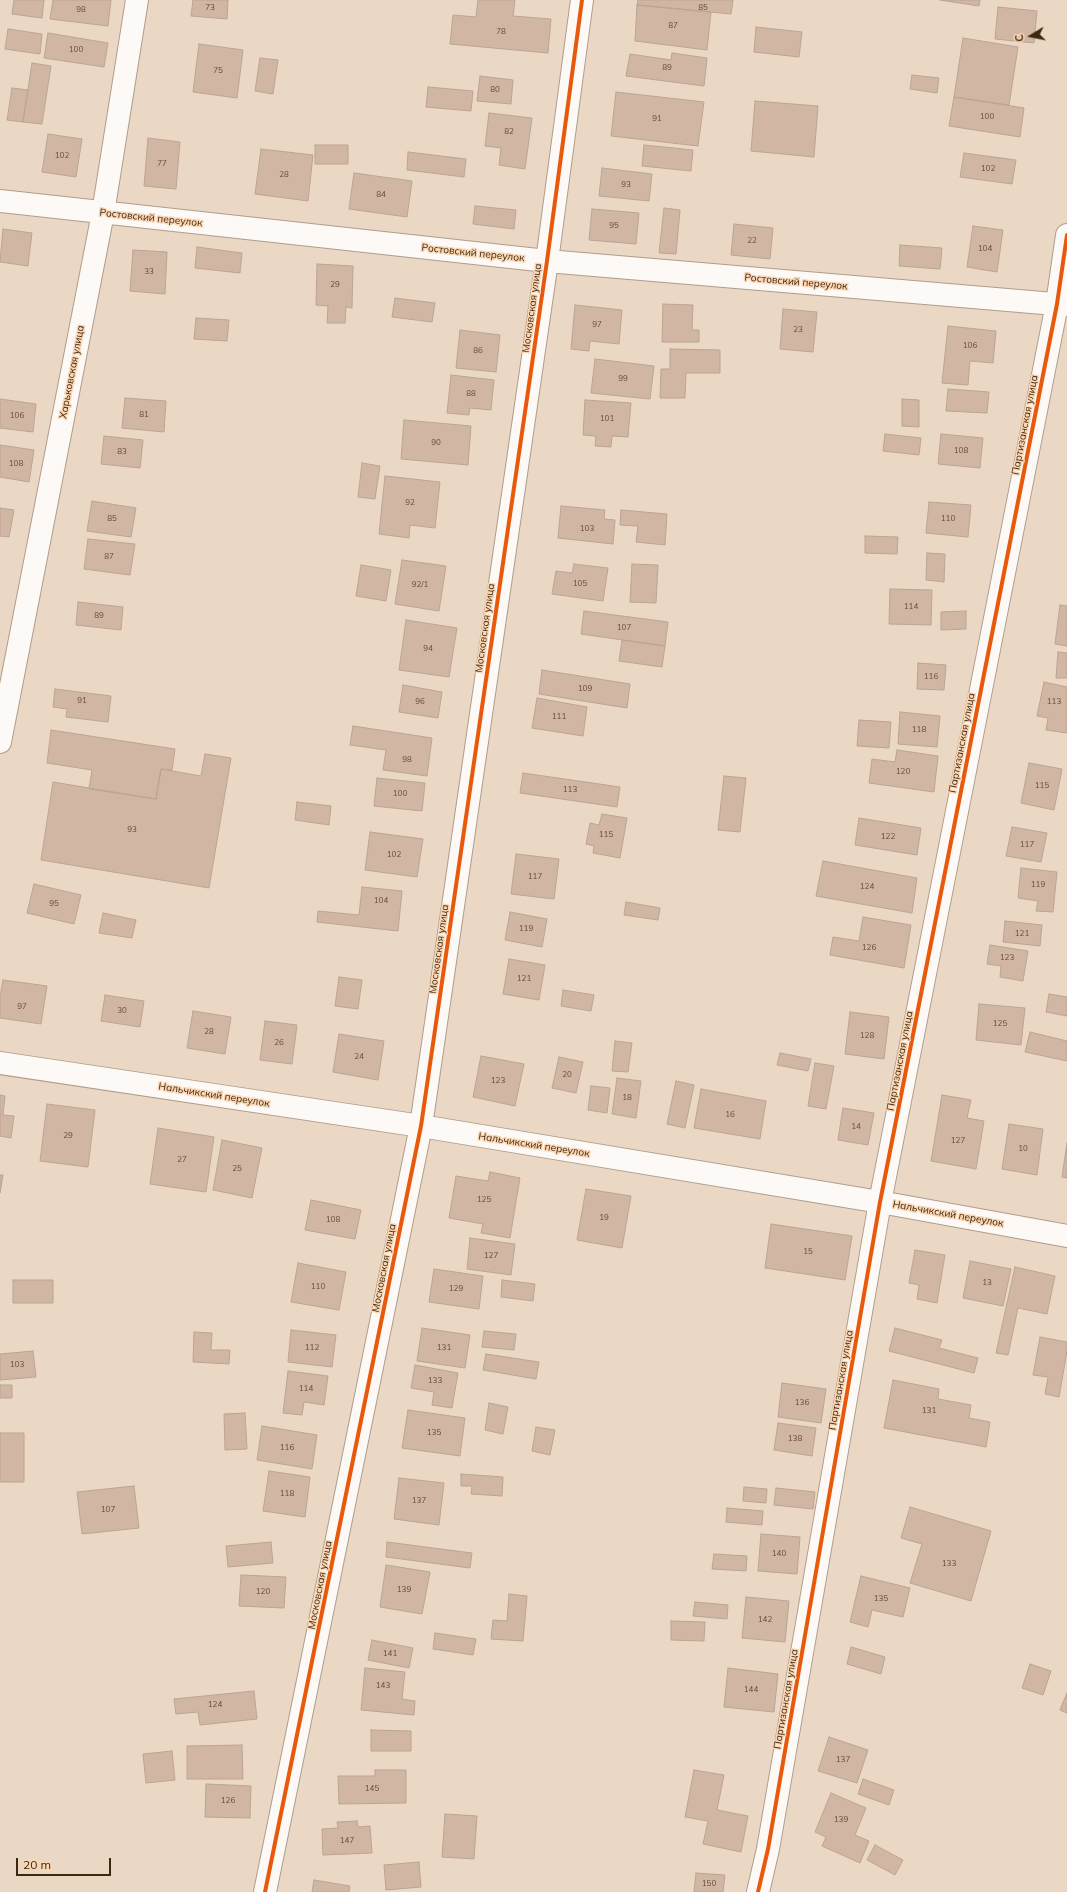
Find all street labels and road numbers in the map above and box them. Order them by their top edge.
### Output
street label: Ростовский переулок [99,207,203,229]
street label: Ростовский переулок [421,242,525,264]
street label: Московская улица [520,263,544,353]
street label: Ростовский переулок [744,272,848,292]
street label: Харьковская улица [57,324,87,420]
street label: Партизанская улица [1009,374,1041,476]
street label: Московская улица [473,583,497,673]
street label: Партизанская улица [946,692,978,794]
street label: Московская улица [427,904,451,994]
street label: Партизанская улица [884,1010,916,1112]
street label: Нальчикский переулок [158,1080,270,1110]
street label: Нальчикский переулок [478,1130,590,1160]
street label: Нальчикский переулок [892,1198,1004,1230]
street label: Московская улица [370,1223,398,1313]
street label: Партизанская улица [826,1329,856,1431]
street label: Московская улица [306,1540,334,1630]
street label: Партизанская улица [771,1648,801,1750]

